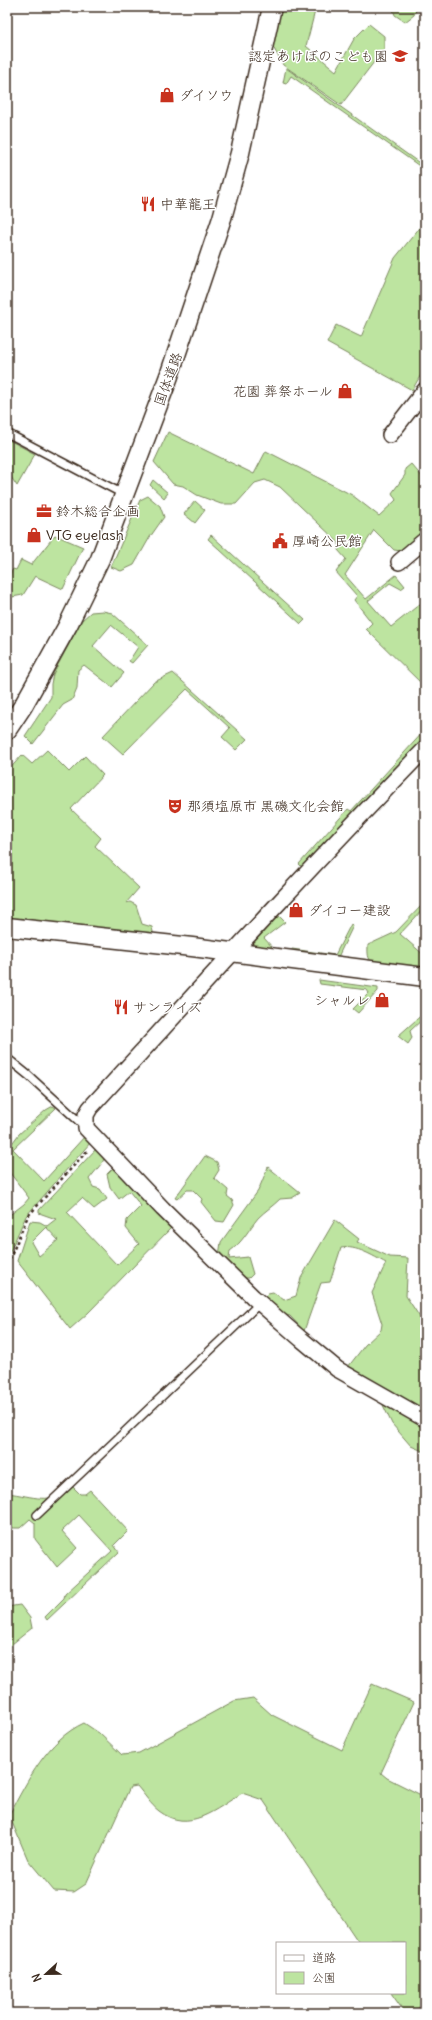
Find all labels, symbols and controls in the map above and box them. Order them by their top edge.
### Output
place label: 認定あけぼのこども園 [248,47,388,65]
school or university icon: 認定あけぼのこども園 [391,47,409,65]
shop icon: ダイソウ [158,86,176,104]
place label: ダイソウ [179,86,234,104]
restaurant icon: 中華龍王 [139,195,157,213]
place label: 中華龍王 [160,195,216,213]
street label: 国体道路 [150,350,186,408]
place label: 花園 葬祭ホール [233,382,333,400]
shop icon: 花園 葬祭ホール [336,382,354,400]
office icon: 鈴木総合企画 [35,502,53,520]
place label: 鈴木総合企画 [56,502,140,520]
shop icon: VTG eyelash [25,526,43,544]
place label: VTG eyelash [46,526,124,544]
public building icon: 厚崎公民館 [271,532,289,550]
place label: 厚崎公民館 [292,532,362,550]
theatre icon: 那須塩原市 黒磯文化会館 [166,797,184,815]
place label: 那須塩原市 黒磯文化会館 [187,797,344,815]
shop icon: ダイコー建設 [287,901,305,919]
place label: ダイコー建設 [308,901,391,919]
place label: シャルレ [314,991,370,1009]
shop icon: シャルレ [373,991,391,1009]
restaurant icon: サンライズ [112,998,130,1016]
place label: サンライズ [133,998,202,1016]
legend [276,1942,406,1994]
text: 道路 [312,1950,336,1965]
north arrow [26,1954,66,1994]
text: 公園 [312,1970,336,1985]
text: N [29,1972,45,1984]

